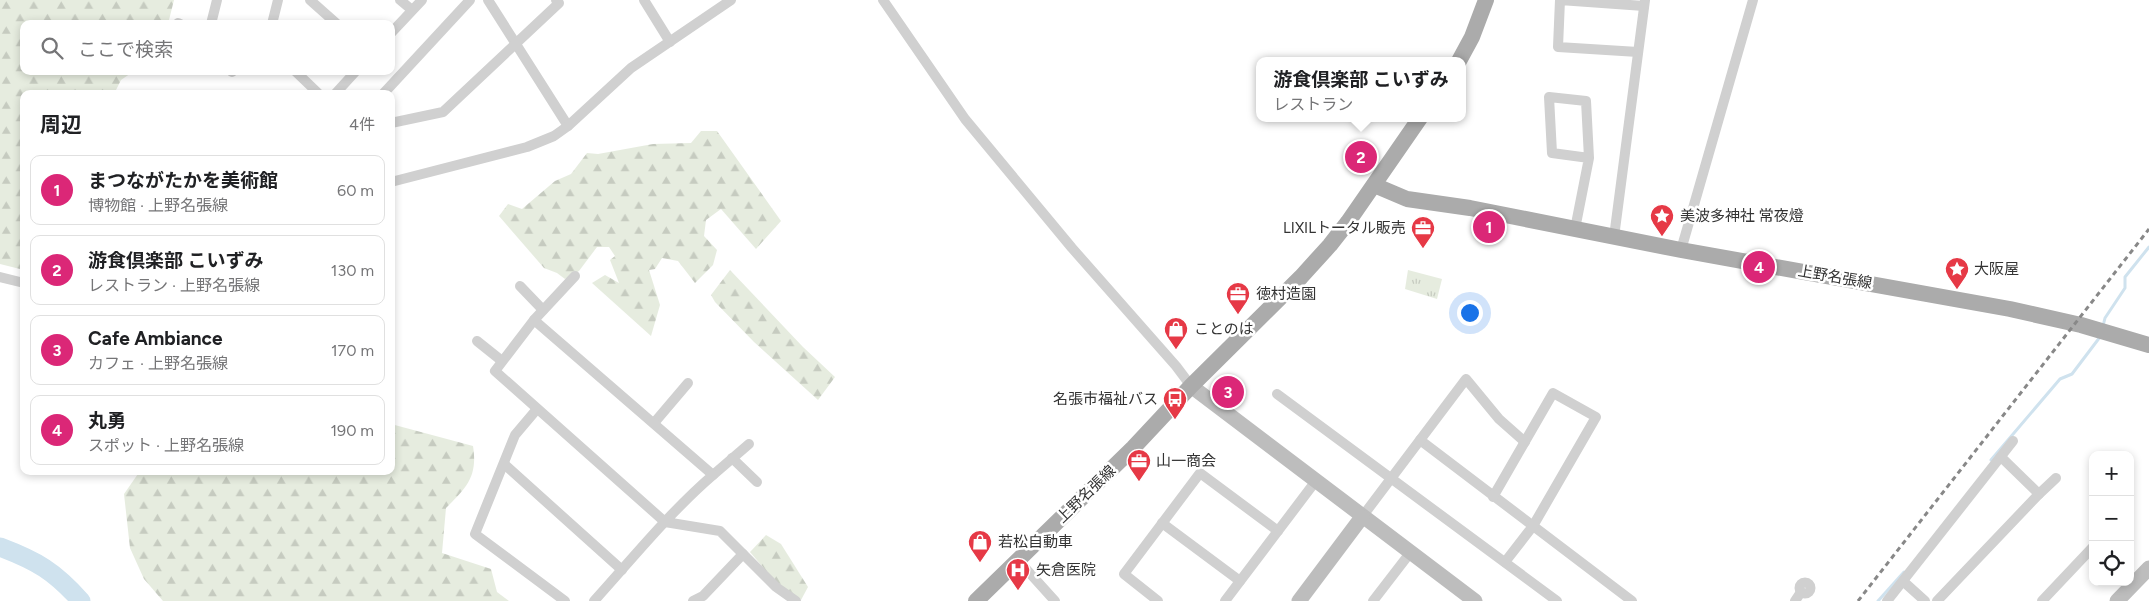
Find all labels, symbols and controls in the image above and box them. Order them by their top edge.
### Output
search box [20,20,395,75]
icon: search [38,34,66,62]
text: ここで検索 [78,38,173,61]
popup [1256,57,1466,122]
text: 游食倶楽部 こいずみ [1273,68,1449,91]
text: レストラン [1273,95,1353,114]
text: 周辺 [40,112,82,137]
text: 4件 [349,115,375,134]
pin: 2 [1345,138,1377,176]
text: まつながたかを美術館 [88,169,278,192]
text: 1 [54,181,60,200]
text: 60 m [337,181,374,200]
text: 博物館 · 上野名張線 [88,196,228,215]
place icon: 美波多神社 常夜燈 [1649,203,1675,237]
place label: 美波多神社 常夜燈 [1680,207,1804,225]
pin: 1 [1473,208,1505,246]
office icon: LIXILトータル販売 [1410,215,1436,249]
place label: LIXILトータル販売 [1283,219,1406,237]
pin: 4 [1743,248,1775,286]
text: 游食倶楽部 こいずみ [88,249,264,272]
place icon: 大阪屋 [1944,256,1970,290]
place label: 大阪屋 [1974,260,2019,278]
text: 2 [52,261,62,280]
text: 130 m [331,261,374,280]
street label: 上野名張線 [1796,262,1874,292]
text: レストラン · 上野名張線 [88,276,260,295]
office icon: 徳村造園 [1225,281,1251,315]
place label: 徳村造園 [1256,285,1316,303]
your location [1457,300,1483,326]
shop icon: ことのは [1163,316,1189,350]
place label: ことのは [1194,320,1254,338]
text: Cafe Ambiance [88,327,222,350]
text: 3 [53,341,61,360]
text: 170 m [331,341,374,360]
text: カフェ · 上野名張線 [88,354,228,373]
pin: 3 [1212,373,1244,411]
bus stop icon: 名張市福祉バス [1162,386,1188,420]
place label: 名張市福祉バス [1053,390,1158,408]
text: 丸勇 [88,409,126,432]
text: 4 [52,421,62,440]
text: 190 m [331,421,374,440]
text: スポット · 上野名張線 [88,436,244,455]
office icon: 山一商会 [1126,448,1152,482]
map controls [2089,451,2134,586]
button: + [2089,451,2134,496]
place label: 山一商会 [1156,452,1216,470]
street label: 上野名張線 [1053,461,1119,527]
button: − [2089,496,2134,541]
shop icon: 若松自動車 [967,529,993,563]
place label: 若松自動車 [998,533,1073,551]
button: locate [2089,541,2134,586]
hospital icon: 矢倉医院 [1005,557,1031,591]
place label: 矢倉医院 [1036,561,1096,579]

